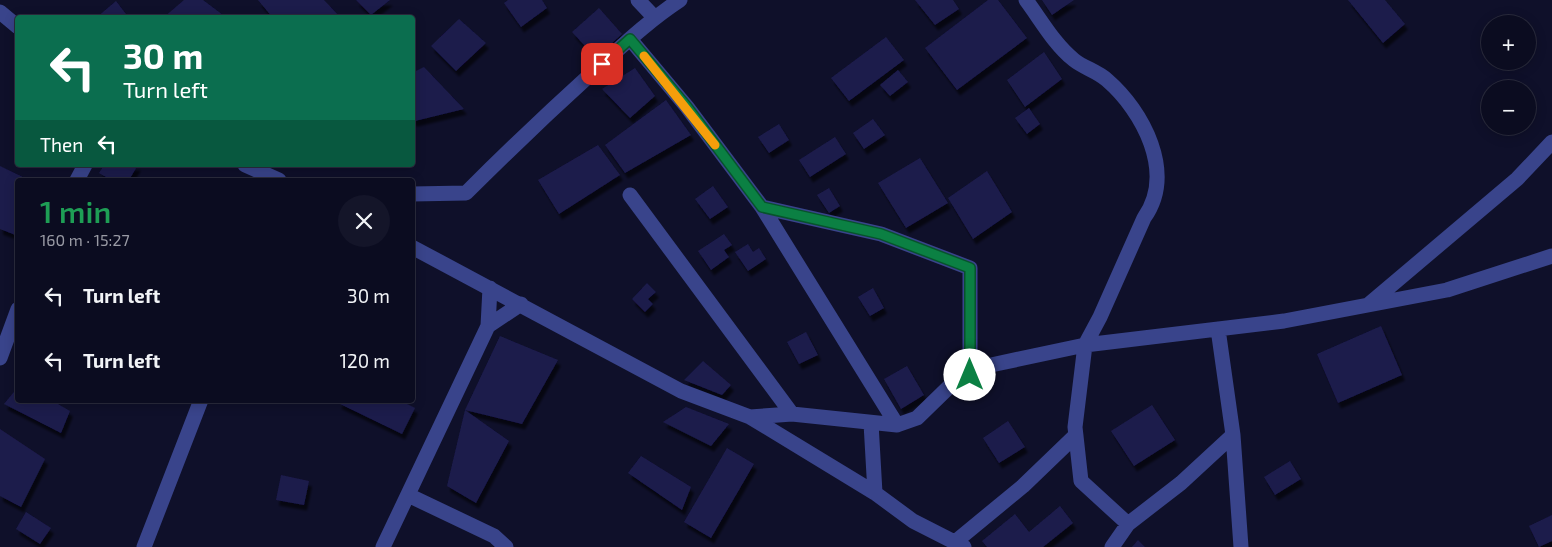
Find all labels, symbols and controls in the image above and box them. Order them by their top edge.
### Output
map controls [1481,15,1536,135]
button: + [1481,15,1536,70]
text: 30 m [123,34,203,76]
icon: left [40,35,105,100]
pin [581,43,623,85]
icon: arrive [588,50,616,78]
text: Turn left [123,76,208,102]
button: − [1481,80,1536,135]
icon: left [93,130,121,158]
text: Then [40,133,83,156]
text: 1 min [40,193,111,229]
button: close [338,195,390,247]
text: 160 m · 15:27 [40,230,130,249]
icon: left [40,282,68,310]
text: Turn left [83,284,160,307]
text: 30 m [347,284,390,307]
icon: left [40,347,68,375]
position arrow [943,348,995,400]
text: Turn left [83,349,160,372]
text: 120 m [339,349,390,372]

